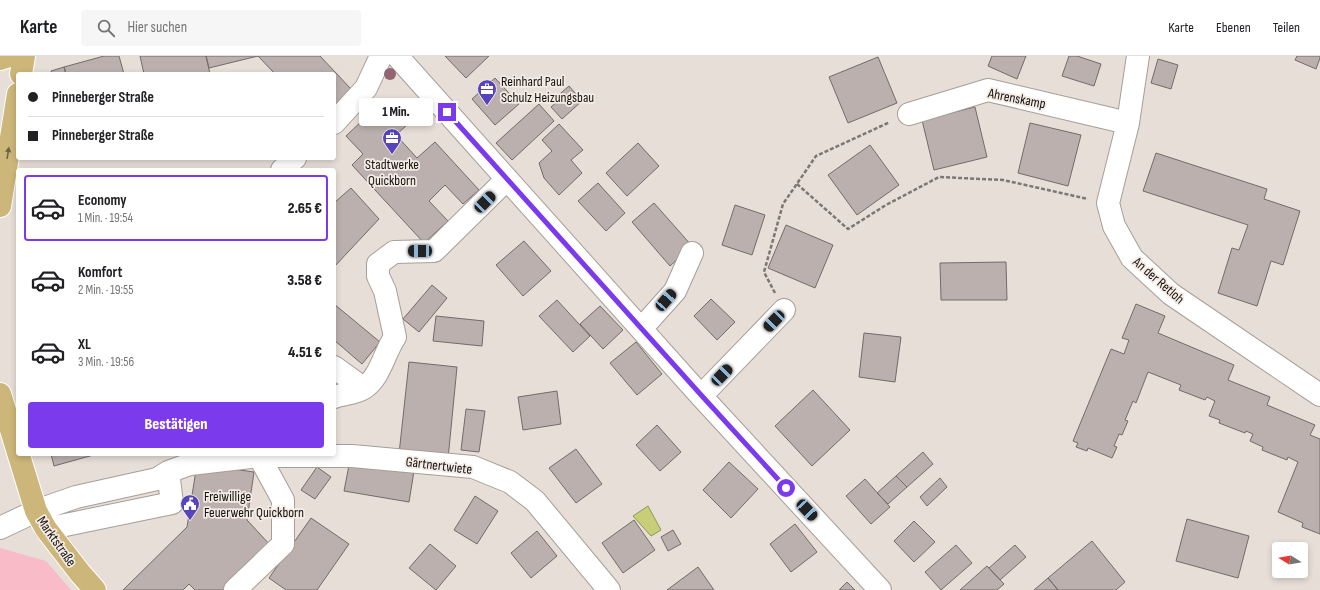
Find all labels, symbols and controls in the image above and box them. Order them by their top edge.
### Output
search box [81,10,361,46]
text: Karte [20,16,57,39]
icon: search [95,17,117,39]
text: Hier suchen [127,18,187,37]
text: Karte [1168,19,1194,36]
text: Ebenen [1216,19,1251,36]
text: Teilen [1273,19,1300,36]
place label: Reinhard Paul Schulz Heizungsbau [501,73,594,106]
office icon: Reinhard Paul Schulz Heizungsbau [476,78,498,106]
street label: Ahrenskamp [986,84,1047,112]
text: Pinneberger Straße [52,88,154,107]
callout: 1 Min. [359,98,433,126]
route end [438,103,456,121]
text: 1 Min. [382,104,410,120]
text: Pinneberger Straße [52,126,154,145]
office icon: Stadtwerke Quickborn [381,127,403,155]
one-way arrow [6,147,12,159]
place label: Stadtwerke Quickborn [365,156,419,189]
car [472,189,498,215]
icon: car [30,190,66,226]
text: Economy [78,191,127,210]
text: 2.65 € [288,199,322,218]
text: 1 Min. · 19:54 [78,210,133,226]
car [408,245,432,257]
street label: An der Retloh [1129,253,1188,307]
icon: car [30,262,66,298]
text: Komfort [78,263,122,282]
text: 3.58 € [287,271,322,290]
text: 2 Min. · 19:55 [78,282,134,298]
car [654,287,678,313]
car [761,308,787,334]
icon: car [30,334,66,370]
text: XL [78,335,91,354]
text: 4.51 € [288,343,322,362]
text: 3 Min. · 19:56 [78,354,134,370]
car [709,362,735,388]
button: Bestätigen [28,402,324,448]
street label: Gärtnertwiete [405,453,473,478]
route start [777,479,795,497]
place label: Freiwillige Feuerwehr Quickborn [204,488,304,521]
public building icon: Freiwillige Feuerwehr Quickborn [179,493,201,521]
car [794,497,820,523]
street label: Marktstraße [33,513,80,570]
north arrow [1272,542,1308,578]
map controls [1272,542,1308,578]

